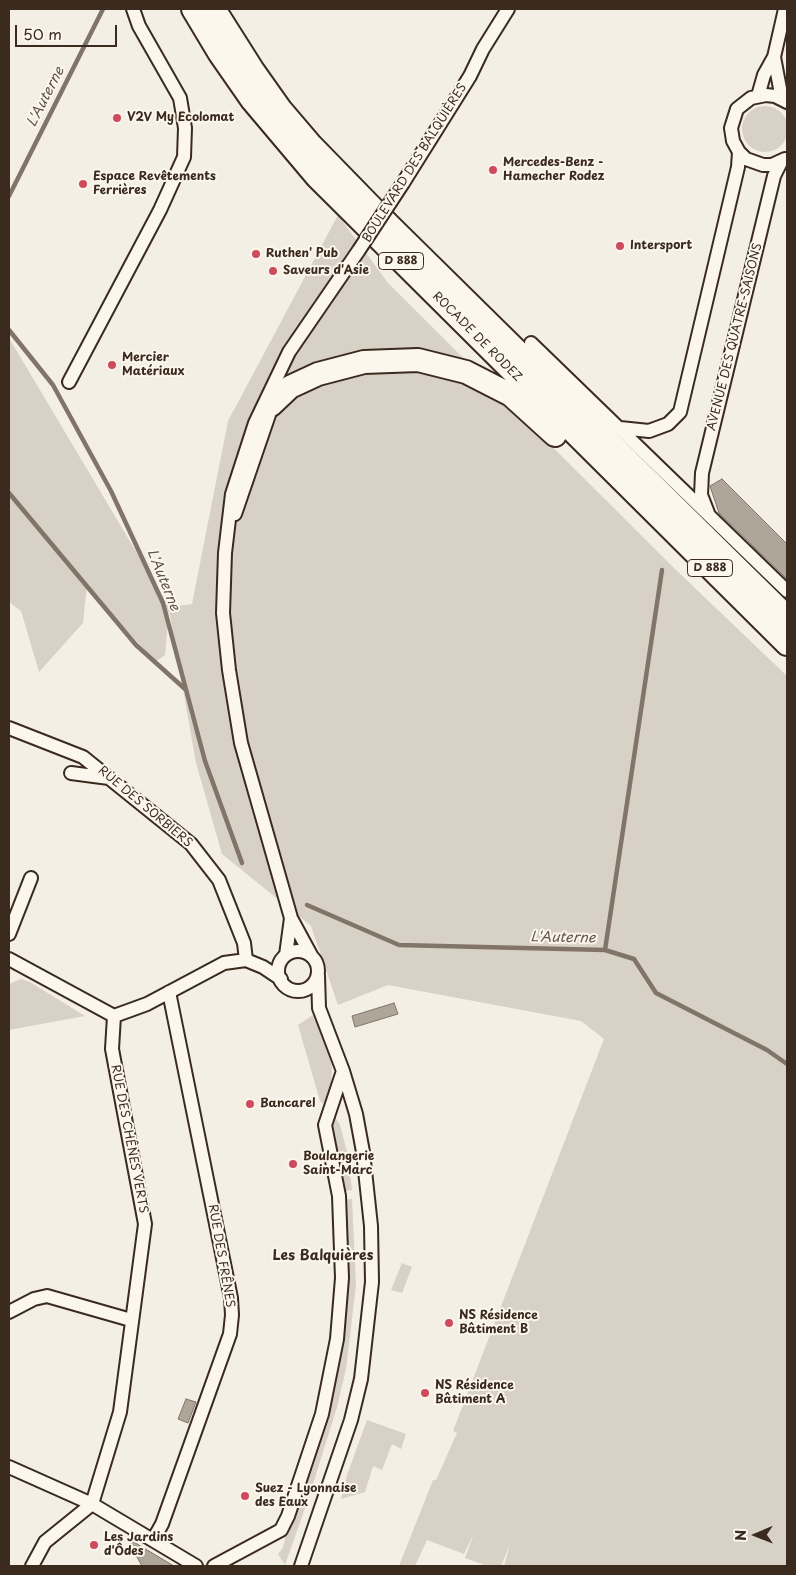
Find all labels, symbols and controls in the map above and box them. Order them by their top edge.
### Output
scale bar [18,15,120,47]
text: 50 m [23,22,62,45]
water label: L'Auterne [24,64,68,130]
street label: BOULEVARD DES BALQUIÈRES [360,81,470,245]
place label: V2V My Ecolomat [127,111,234,125]
marker: V2V My Ecolomat [111,112,123,124]
place label: Mercedes-Benz - Hamecher Rodez [503,156,604,184]
marker: Mercedes-Benz - Hamecher Rodez [487,164,499,176]
place label: Espace Revêtements Ferrières [93,170,216,198]
marker: Espace Revêtements Ferrières [77,178,89,190]
place label: Intersport [630,239,692,253]
marker: Intersport [614,240,626,252]
street label: AVENUE DES QUATRE-SAISONS [705,242,765,432]
place label: Ruthen' Pub [266,247,338,261]
marker: Ruthen' Pub [250,248,262,260]
road number: D 888 [378,252,424,270]
place label: Saveurs d'Asie [283,264,369,278]
marker: Saveurs d'Asie [267,265,279,277]
street label: ROCADE DE RODEZ [429,289,525,385]
place label: Mercier Matériaux [122,351,184,379]
marker: Mercier Matériaux [106,359,118,371]
water label: L'Auterne [143,547,183,613]
road number: D 888 [688,560,732,576]
street label: RUE DES SORBIERS [95,763,195,851]
water label: L'Auterne [530,929,596,947]
street label: RUE DES CHÊNES VERTS [108,1063,150,1215]
place label: Bancarel [260,1097,315,1111]
marker: Bancarel [244,1098,256,1110]
place label: Boulangerie Saint-Marc [303,1150,374,1178]
marker: Boulangerie Saint-Marc [287,1158,299,1170]
street label: RUE DES FRÊNES [205,1203,237,1309]
district label: Les Balquières [273,1248,373,1264]
place label: NS Résidence Bâtiment B [459,1309,538,1337]
marker: NS Résidence Bâtiment B [443,1317,455,1329]
place label: NS Résidence Bâtiment A [435,1379,514,1407]
marker: NS Résidence Bâtiment A [419,1387,431,1399]
place label: Suez - Lyonnaise des Eaux [255,1482,357,1510]
marker: Suez - Lyonnaise des Eaux [239,1490,251,1502]
north arrow [731,1510,781,1560]
text: N [730,1530,751,1541]
place label: Les Jardins d'Ôdes [104,1531,173,1559]
marker: Les Jardins d'Ôdes [88,1539,100,1551]

